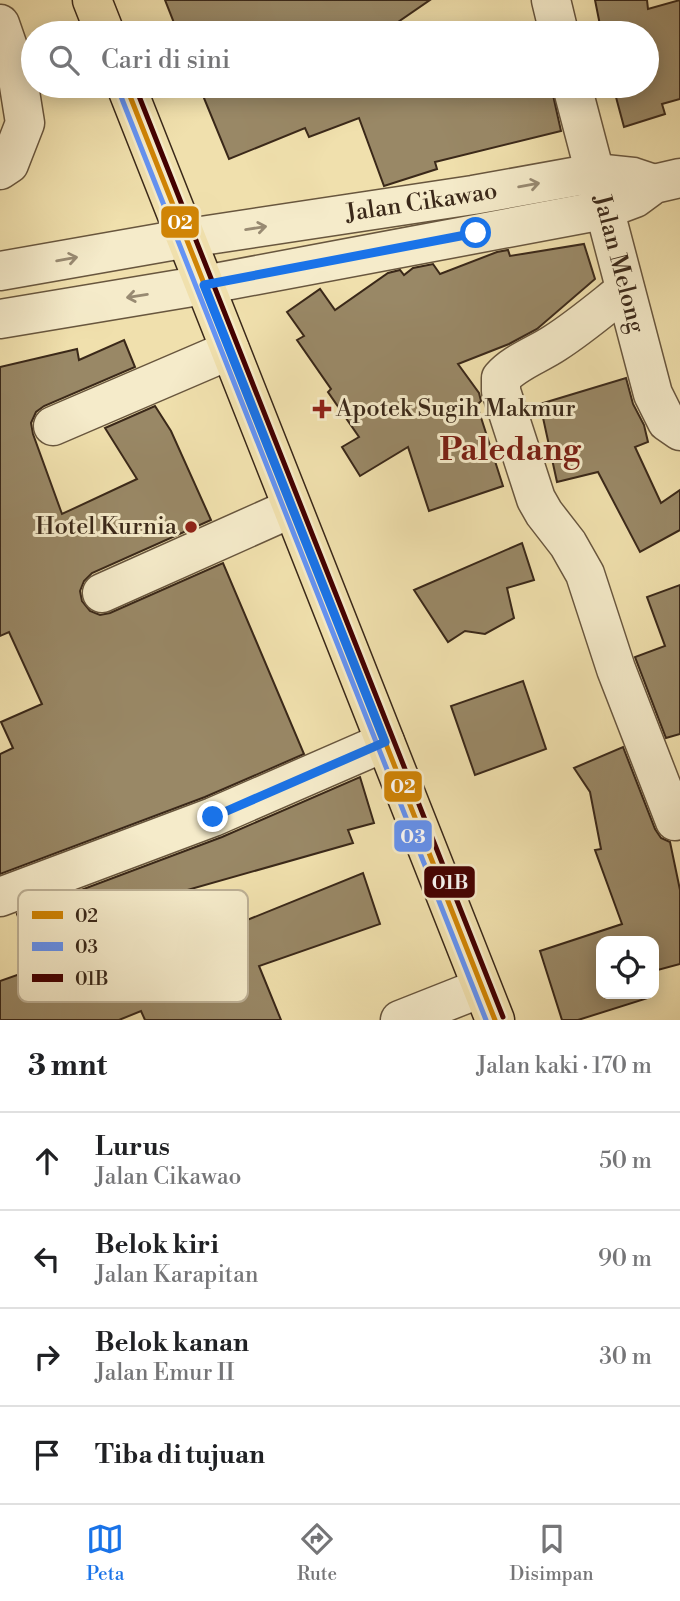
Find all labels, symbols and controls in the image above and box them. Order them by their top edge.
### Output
search box [21,21,659,98]
icon: search [45,41,83,79]
text: Cari di sini [101,44,230,76]
street label: Jalan Cikawao [343,176,500,229]
one-way arrow [517,178,540,191]
street label: Jalan Melong [586,191,651,337]
line badge: 02 [160,205,200,239]
text: 02 [167,211,193,235]
route start [460,217,491,248]
one-way arrow [244,221,267,234]
one-way arrow [55,252,78,265]
one-way arrow [126,290,149,303]
place label: Apotek Sugih Makmur [335,394,576,424]
marker: Apotek Sugih Makmur [314,401,330,417]
district label: Paledang [439,430,582,470]
place label: Hotel Kurnia [35,512,178,542]
marker: Hotel Kurnia [183,519,199,535]
line badge: 02 [383,770,423,803]
text: 02 [390,775,416,799]
route end [197,801,228,832]
line badge: 03 [393,819,433,853]
text: 03 [400,825,426,849]
line badge: 01B [423,865,476,899]
text: 01B [432,871,468,895]
legend [18,890,248,1002]
text: 02 [75,904,98,928]
text: 03 [75,935,98,959]
map controls [596,936,659,999]
button: locate [596,936,659,999]
text: 01B [75,967,109,991]
text: 3 mnt [28,1047,107,1085]
text: Jalan kaki · 170 m [477,1052,652,1080]
text: Lurus [95,1131,170,1163]
icon: ahead [28,1142,66,1180]
text: 50 m [599,1147,652,1175]
text: Jalan Cikawao [95,1163,242,1191]
text: Belok kiri [95,1229,219,1261]
icon: left [28,1240,66,1278]
text: 90 m [598,1245,652,1273]
text: Jalan Karapitan [95,1261,259,1289]
text: Belok kanan [95,1327,249,1359]
icon: right [28,1338,66,1376]
text: 30 m [599,1343,652,1371]
text: Jalan Emur II [95,1359,235,1387]
icon: arrive [28,1436,66,1474]
text: Tiba di tujuan [95,1439,265,1471]
tab: Peta [86,1520,124,1586]
tab: Rute [297,1520,337,1586]
tab: Disimpan [510,1520,594,1586]

